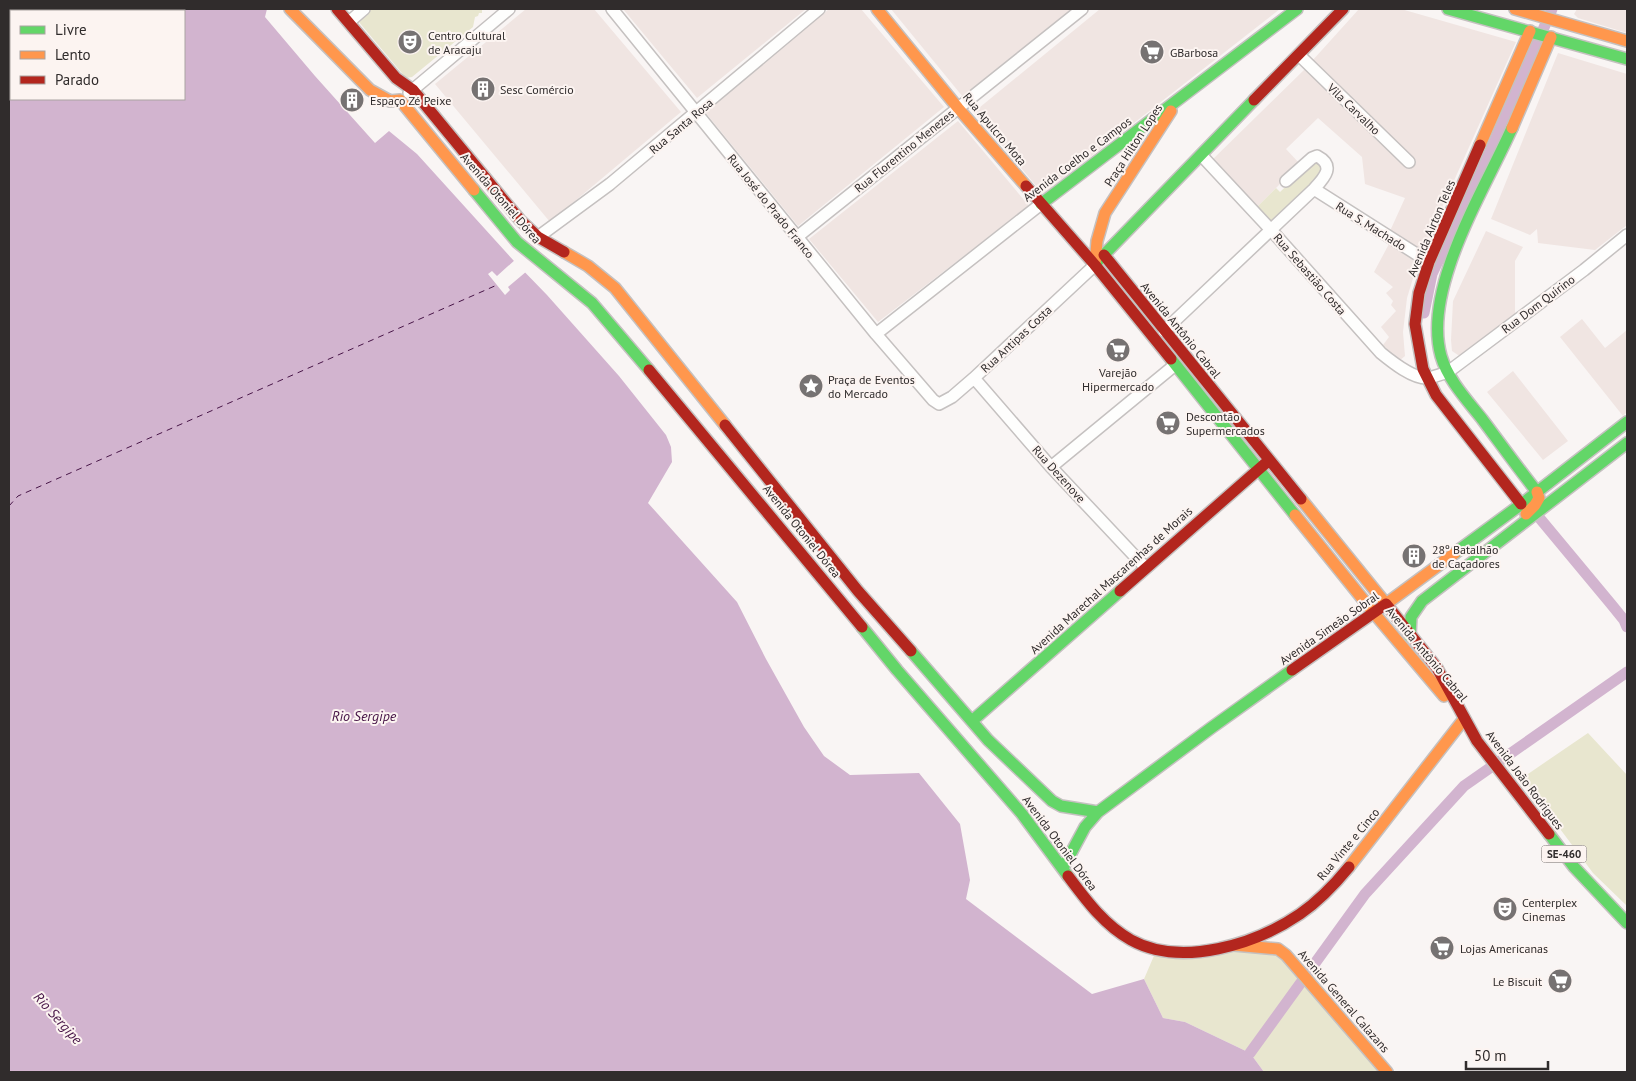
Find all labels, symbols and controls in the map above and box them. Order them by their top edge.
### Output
legend [10,10,185,100]
text: Livre [55,20,87,39]
place label: Centro Cultural de Aracaju [428,28,506,57]
theatre icon: Centro Cultural de Aracaju [397,29,423,55]
supermarket icon: GBarbosa [1139,39,1165,65]
text: Lento [55,45,91,64]
place label: GBarbosa [1170,45,1218,60]
text: Parado [55,70,99,89]
building icon: Sesc Comércio [470,76,496,102]
street label: Vila Carvalho [1324,79,1384,138]
place label: Sesc Comércio [500,82,574,97]
building icon: Espaço Zé Peixe [339,87,365,113]
street label: Rua Apulcro Mota [960,89,1030,169]
place label: Espaço Zé Peixe [370,93,451,108]
street label: Rua Santa Rosa [646,95,716,157]
street label: Praça Hilton Lopes [1101,101,1165,189]
street label: Rua Florentino Menezes [851,106,957,196]
street label: Avenida Coelho e Campos [1020,113,1134,205]
street label: Avenida Otoniel Dórea [458,150,545,246]
street label: Rua José do Prado Franco [724,151,818,261]
street label: Avenida Airton Teles [1404,177,1458,279]
street label: Rua S. Machado [1333,198,1409,254]
street label: Rua Sebastião Costa [1270,230,1350,318]
street label: Rua Dom Quirino [1498,272,1578,336]
street label: Avenida Antônio Cabral [1138,279,1225,381]
street label: Rua Antipas Costa [977,302,1055,376]
supermarket icon: Varejão Hipermercado [1105,337,1131,363]
place label: Varejão Hipermercado [1082,365,1154,394]
place label: Praça de Eventos do Mercado [828,372,915,401]
place icon: Praça de Eventos do Mercado [798,373,824,399]
place label: Descontão Supermercados [1186,409,1265,438]
supermarket icon: Descontão Supermercados [1155,410,1181,436]
street label: Rua Dezenove [1029,442,1089,506]
street label: Avenida Otoniel Dórea [760,481,844,581]
street label: Avenida Marechal Mascarenhas de Morais [1027,503,1195,657]
place label: 28º Batalhão de Caçadores [1432,542,1500,571]
building icon: 28º Batalhão de Caçadores [1401,543,1427,569]
street label: Avenida Simeão Sobral [1277,588,1382,668]
street label: Avenida Antônio Cabral [1383,603,1471,705]
water label: Rio Sergipe [332,707,397,725]
street label: Avenida João Rodrigues [1483,728,1567,832]
street label: Avenida Otoniel Dórea [1019,792,1101,894]
street label: Rua Vinte e Cinco [1313,805,1383,883]
road number: SE-460 [1542,846,1586,862]
place label: Centerplex Cinemas [1522,895,1577,924]
theatre icon: Centerplex Cinemas [1492,896,1518,922]
supermarket icon: Lojas Americanas [1429,935,1455,961]
place label: Lojas Americanas [1460,941,1548,956]
street label: Avenida General Calazans [1295,946,1393,1056]
supermarket icon: Le Biscuit [1547,968,1573,994]
place label: Le Biscuit [1493,974,1542,989]
water label: Rio Sergipe [30,988,87,1048]
scale bar [1466,1038,1548,1070]
text: 50 m [1474,1046,1507,1065]

